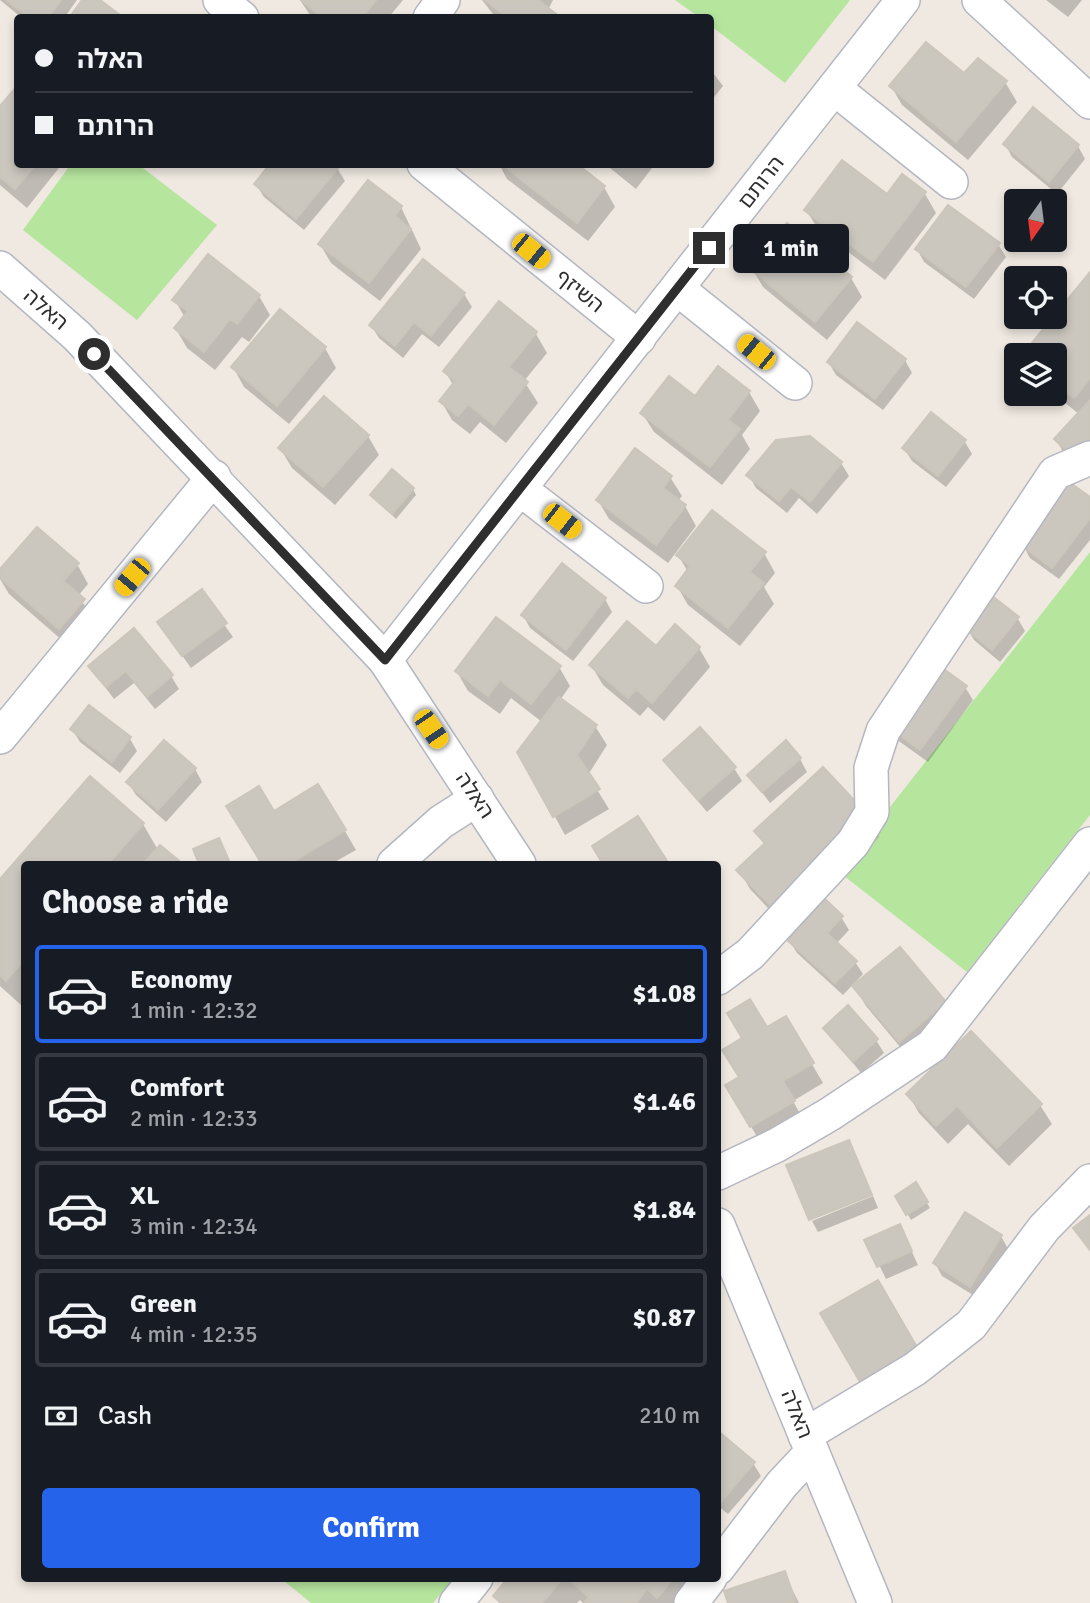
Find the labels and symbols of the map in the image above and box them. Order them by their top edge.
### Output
street label: הרותם [733,151,789,213]
north arrow [1004,189,1068,252]
callout: 1 min [734,224,849,272]
car [509,230,554,272]
route end [693,232,725,264]
street label: השיזף [551,264,609,318]
street label: האלה [18,283,74,335]
car [734,331,779,373]
route start [78,338,110,370]
car [539,500,586,542]
car [111,554,154,600]
car [411,706,452,752]
street label: האלה [450,767,500,823]
street label: האלה [775,1386,819,1442]

